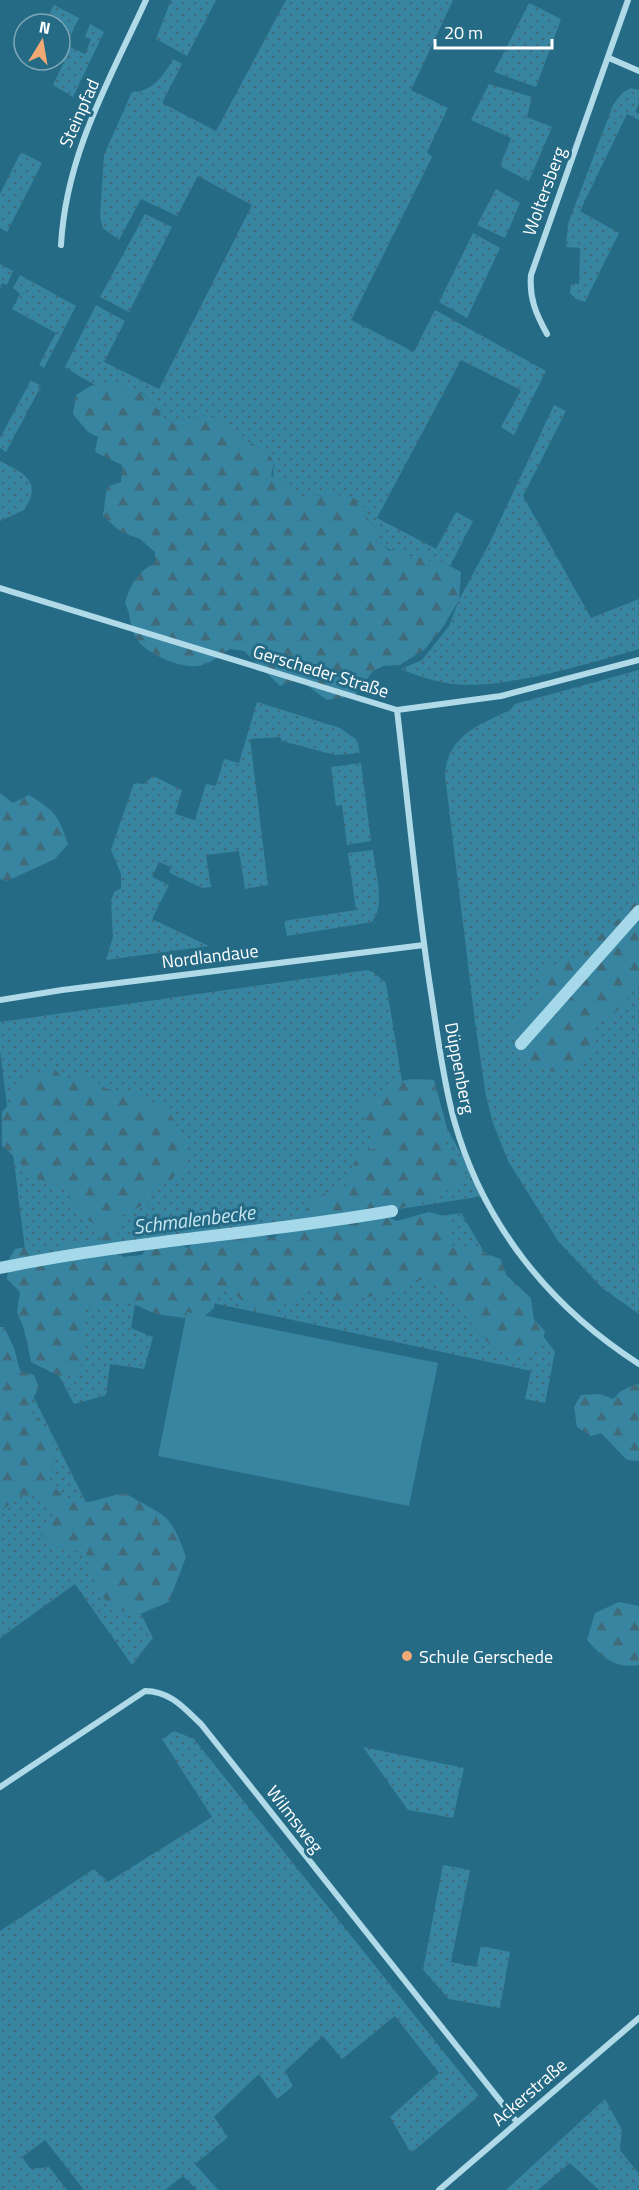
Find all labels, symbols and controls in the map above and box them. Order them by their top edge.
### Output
north arrow [12,12,72,72]
scale bar [435,12,552,50]
text: N [37,14,53,40]
text: 20 m [444,19,483,46]
street label: Steinpfad [52,74,106,152]
street label: Woltersberg [515,143,573,239]
street label: Gerscheder Straße [250,638,392,704]
street label: Nordlandaue [160,937,260,975]
street label: Düppenberg [438,1020,482,1116]
water label: Schmalenbecke [131,1196,258,1242]
place label: Schule Gerschede [419,1643,553,1670]
marker: Schule Gerschede [400,1649,414,1663]
street label: Wilmsweg [260,1779,330,1859]
street label: Ackerstraße [486,2052,572,2132]

